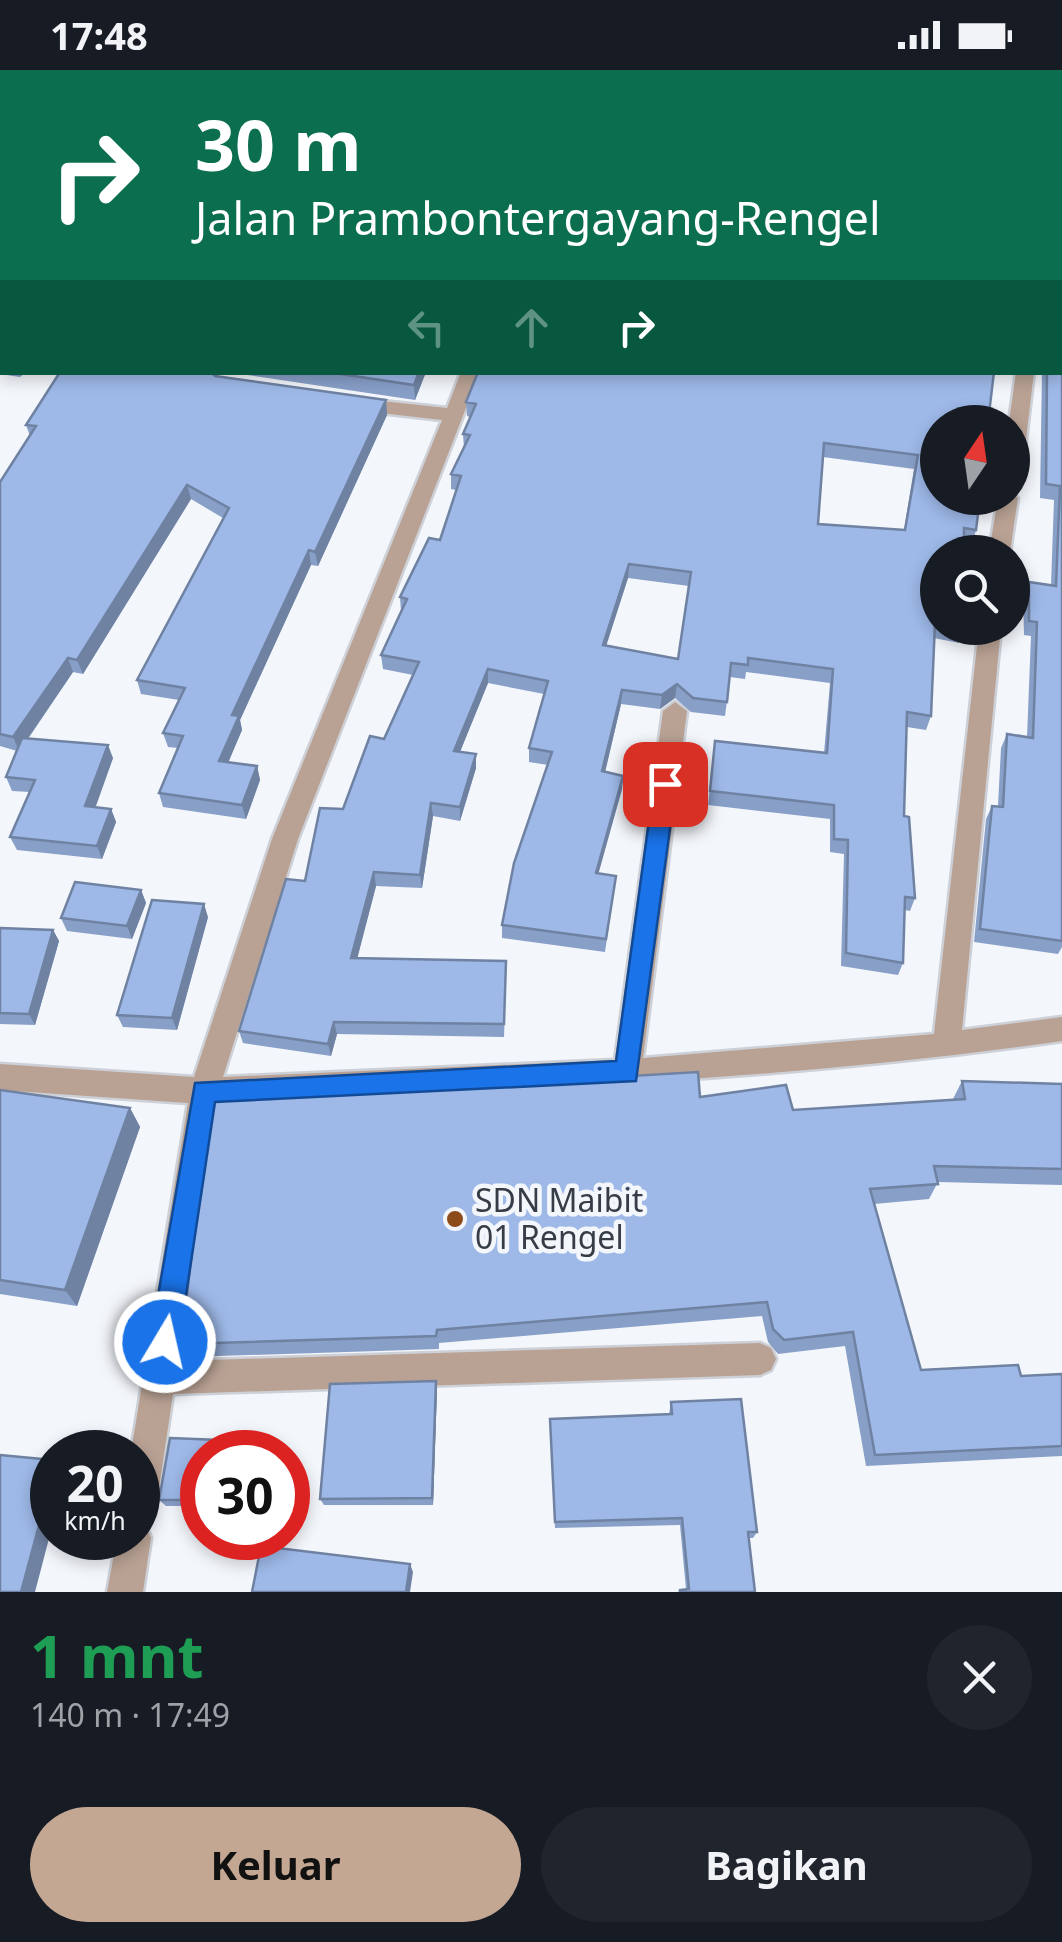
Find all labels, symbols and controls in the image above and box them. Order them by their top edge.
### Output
text: 17:48 [50,9,148,61]
text: 30 m [195,96,362,192]
icon: right [30,110,160,240]
text: Jalan Prambontergayang-Rengel [195,187,881,248]
icon: left [399,300,454,355]
icon: ahead [504,300,559,355]
icon: right [609,300,664,355]
north arrow [920,405,1030,515]
map controls [920,405,1030,645]
button: search [920,535,1030,645]
pin [623,742,708,827]
icon: arrive [638,757,693,812]
place label: SDN Maibit 01 Rengel [475,1178,643,1258]
marker: SDN Maibit 01 Rengel [444,1208,466,1230]
position arrow [113,1290,217,1394]
speed limit sign: 30 [180,1430,310,1560]
text: 20 [66,1449,124,1517]
text: km/h [64,1503,126,1537]
text: 1 mnt [30,1614,203,1696]
button: close [927,1625,1032,1730]
text: 140 m · 17:49 [30,1693,230,1736]
button: Keluar [30,1807,521,1922]
button: Bagikan [541,1807,1032,1922]

